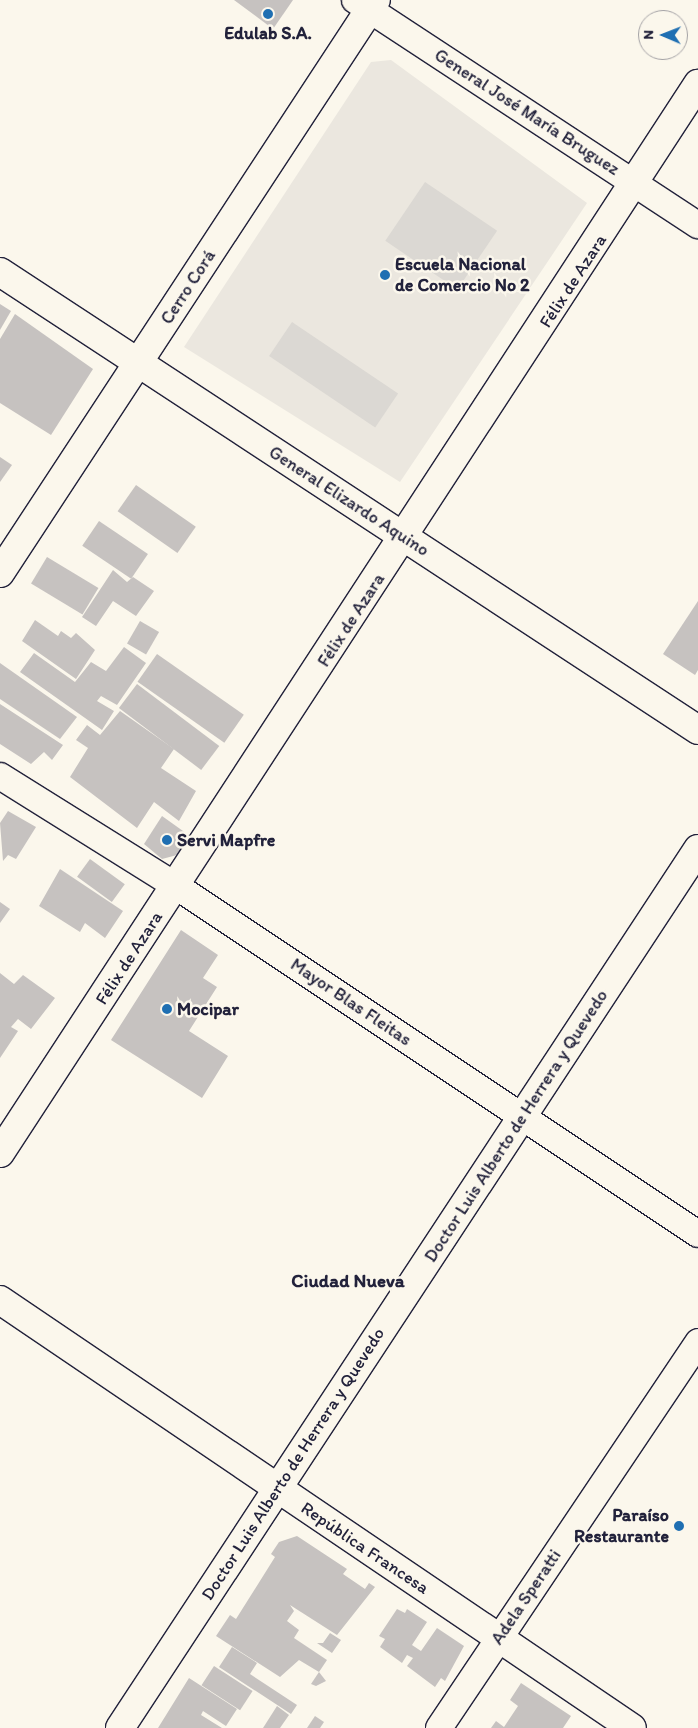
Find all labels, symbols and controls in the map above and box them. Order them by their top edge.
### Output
marker: Edulab S.A. [262,8,274,20]
north arrow [638,10,688,60]
place label: Edulab S.A. [224,22,312,44]
text: N [640,30,657,40]
street label: General José María Bruguez [430,44,624,180]
street label: Félix de Azara [535,230,611,332]
street label: Cerro Corá [156,246,220,328]
place label: Escuela Nacional de Comercio No 2 [395,254,530,296]
marker: Escuela Nacional de Comercio No 2 [379,269,391,281]
street label: General Elizardo Aquino [265,441,433,561]
street label: Félix de Azara [313,569,389,671]
place label: Servi Mapfre [177,829,275,851]
marker: Servi Mapfre [161,834,173,846]
street label: Félix de Azara [91,907,167,1009]
street label: Mayor Blas Fleitas [286,953,416,1051]
street label: Doctor Luis Alberto de Herrera y Quevedo [420,986,612,1266]
place label: Mocipar [177,998,239,1020]
marker: Mocipar [161,1003,173,1015]
district label: Ciudad Nueva [291,1270,405,1292]
street label: Doctor Luis Alberto de Herrera y Quevedo [197,1324,389,1604]
street label: República Francesa [297,1497,433,1599]
place label: Paraíso Restaurante [574,1505,669,1548]
marker: Paraíso Restaurante [673,1520,685,1532]
street label: Adela Speratti [487,1546,565,1648]

